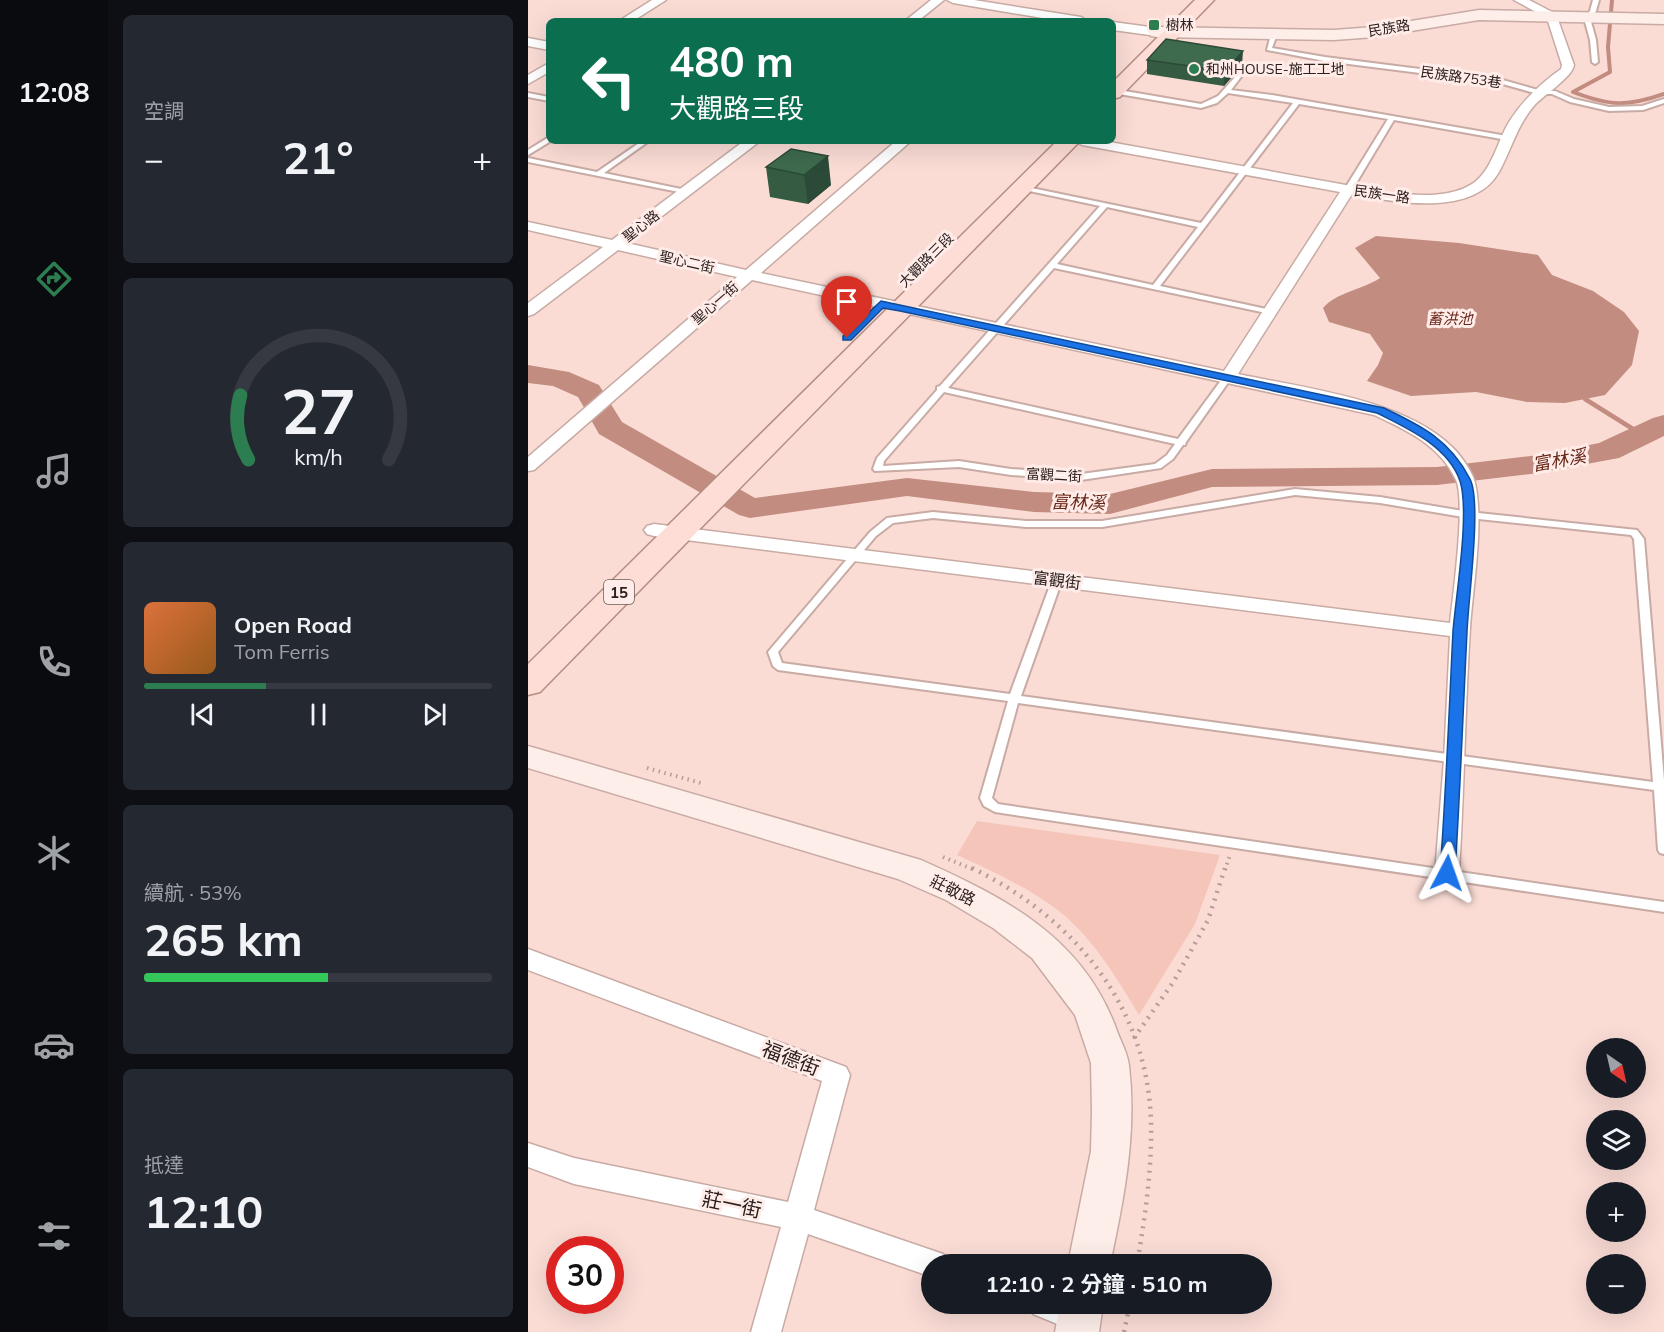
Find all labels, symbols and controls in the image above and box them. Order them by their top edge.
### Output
place label: 樹林 [1166,16,1194,34]
street label: 民族路 [1367,16,1411,40]
marker: 樹林 [1147,18,1161,32]
text: 480 m [669,35,794,88]
icon: left [570,42,648,120]
place label: 和州HOUSE-施工工地 [1206,60,1345,78]
marker: 和州HOUSE-施工工地 [1187,62,1201,76]
street label: 民族路753巷 [1420,62,1502,92]
text: 12:08 [18,75,90,109]
text: 大觀路三段 [669,91,804,125]
text: 空調 [144,98,184,123]
text: 21° [282,129,354,185]
text: − [144,138,164,179]
text: + [472,138,492,179]
street label: 民族一路 [1353,181,1411,207]
street label: 聖心路 [619,206,663,246]
street label: 大觀路三段 [895,229,957,291]
street label: 聖心二街 [658,247,716,277]
icon: directions [33,258,75,300]
pin [821,276,872,338]
street label: 聖心一街 [688,278,742,328]
icon: arrive [830,285,863,318]
water label: 蓄洪池 [1427,309,1474,328]
text: 27 [281,371,355,450]
text: km/h [294,443,342,470]
water label: 富林溪 [1530,443,1591,476]
icon: music [33,450,75,492]
street label: 富觀二街 [1026,465,1082,485]
water label: 富林溪 [1051,490,1108,514]
street label: 富觀街 [1032,567,1082,593]
road number: 15 [604,580,634,604]
text: Open Road [234,611,352,639]
text: Tom Ferris [234,639,330,664]
icon: phone [33,641,75,683]
icon: previous [186,698,219,731]
icon: pause [302,698,335,731]
icon: next [418,698,451,731]
icon: climate [33,832,75,874]
position arrow [1415,841,1479,905]
street label: 莊敬路 [927,870,979,910]
text: 續航 · 53% [144,880,242,905]
text: 265 km [144,911,303,967]
icon: car [33,1024,75,1066]
street label: 福德街 [759,1036,823,1080]
north arrow [1586,1038,1646,1098]
map controls [1586,1038,1646,1314]
button: layers [1586,1110,1646,1170]
text: 抵達 [144,1152,184,1177]
button: + [1586,1182,1646,1242]
text: 12:10 [144,1183,263,1239]
street label: 莊一街 [700,1186,764,1222]
icon: filters [33,1215,75,1257]
speed limit sign: 30 [546,1236,624,1314]
button: − [1586,1254,1646,1314]
text: 12:10 · 2 分鐘 · 510 m [985,1270,1208,1298]

